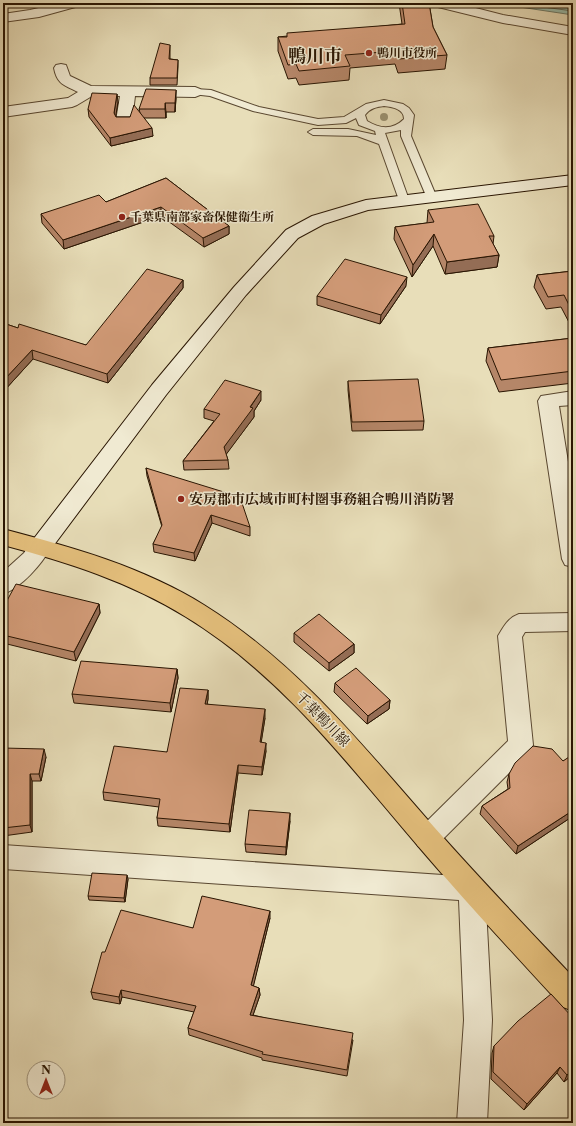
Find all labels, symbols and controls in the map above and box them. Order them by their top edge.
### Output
district label: 鴨川市 [288,45,342,67]
place label: 鴨川市役所 [377,45,437,60]
marker: 鴨川市役所 [364,48,374,58]
place label: 千葉県南部家畜保健衛生所 [130,209,274,224]
marker: 千葉県南部家畜保健衛生所 [117,212,127,222]
place label: 安房郡市広域市町村圏事務組合鴨川消防署 [189,490,455,508]
marker: 安房郡市広域市町村圏事務組合鴨川消防署 [176,494,186,504]
street label: 千葉鴨川線 [292,688,354,750]
north arrow [26,1060,66,1100]
text: N [41,1063,51,1077]

